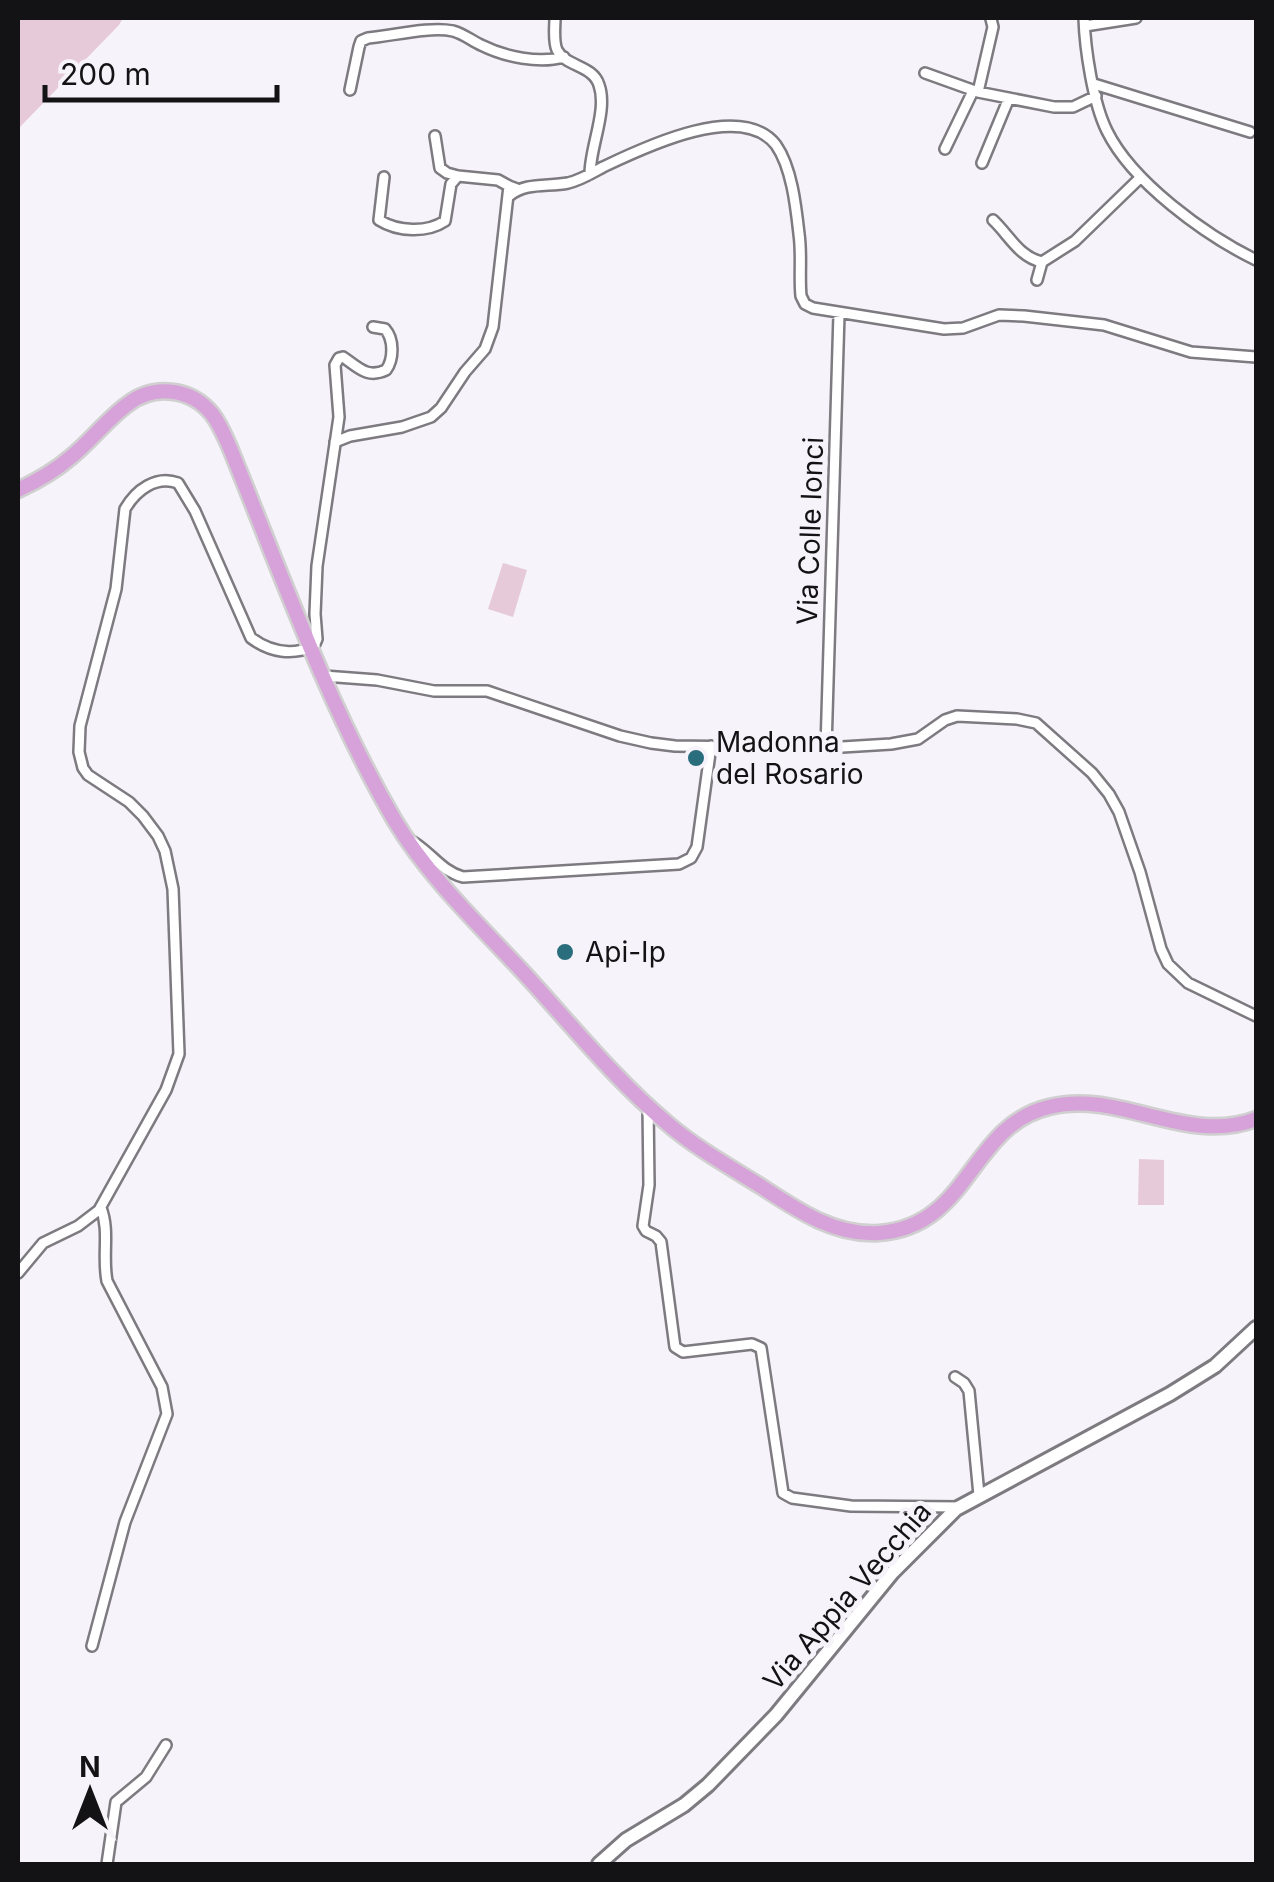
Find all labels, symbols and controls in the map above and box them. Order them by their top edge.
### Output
scale bar [45,40,278,102]
text: 200 m [60,56,151,92]
street label: Via Colle Ionci [790,436,830,626]
place label: Madonna del Rosario [716,725,864,791]
marker: Madonna del Rosario [685,747,707,769]
place label: Api-Ip [585,935,666,969]
marker: Api-Ip [554,941,576,963]
street label: Via Appia Vecchia [756,1495,938,1697]
north arrow [40,1742,140,1842]
text: N [79,1750,101,1784]

